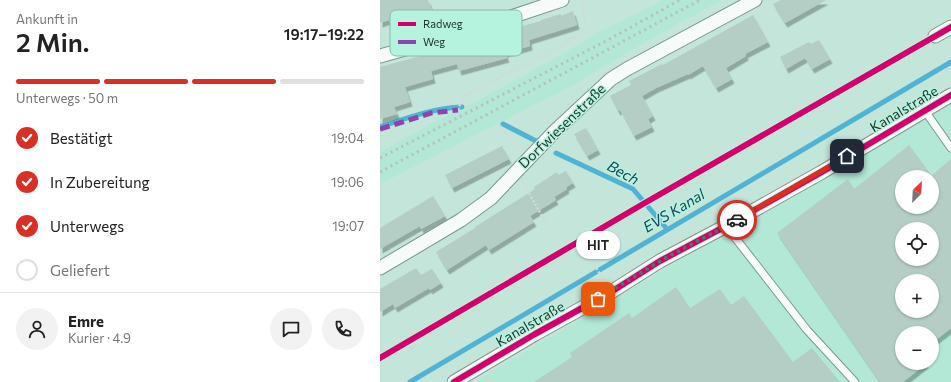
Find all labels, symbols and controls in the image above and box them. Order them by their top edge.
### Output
legend [390,10,522,56]
text: Ankunft in [16,11,78,27]
text: Radweg [423,17,463,30]
text: 19:17–19:22 [284,25,364,43]
text: 2 Min. [16,26,89,57]
text: Weg [423,35,445,48]
street label: Dorfwiesenstraße [515,80,609,172]
street label: Kanalstraße [867,82,941,136]
text: Unterwegs · 50 m [16,90,118,106]
icon: check [16,127,38,149]
text: Bestätigt [50,129,113,147]
text: 19:04 [331,130,364,146]
pin [830,139,864,173]
icon: home [836,145,858,167]
water label: Bech [604,156,643,188]
north arrow [895,170,939,214]
map controls [895,170,939,370]
icon: check [16,171,38,193]
text: In Zubereitung [50,173,150,191]
text: 19:06 [331,174,364,190]
water label: EVS Kanal [639,184,709,236]
courier [717,200,757,240]
icon: car [726,209,748,231]
icon: check [16,215,38,237]
text: Unterwegs [50,217,124,235]
text: 19:07 [332,218,364,234]
button: locate [895,222,939,266]
callout: HIT [576,231,620,259]
text: HIT [587,237,609,253]
text: Geliefert [50,261,110,279]
button: + [895,274,939,318]
pin [581,282,615,316]
icon: bag [587,288,609,310]
street label: Kanalstraße [492,297,567,350]
button: person [16,308,58,350]
button: chat [270,308,312,350]
button: phone [322,308,364,350]
text: Emre [68,312,104,330]
button: − [895,326,939,370]
text: Kurier · 4.9 [68,330,131,346]

